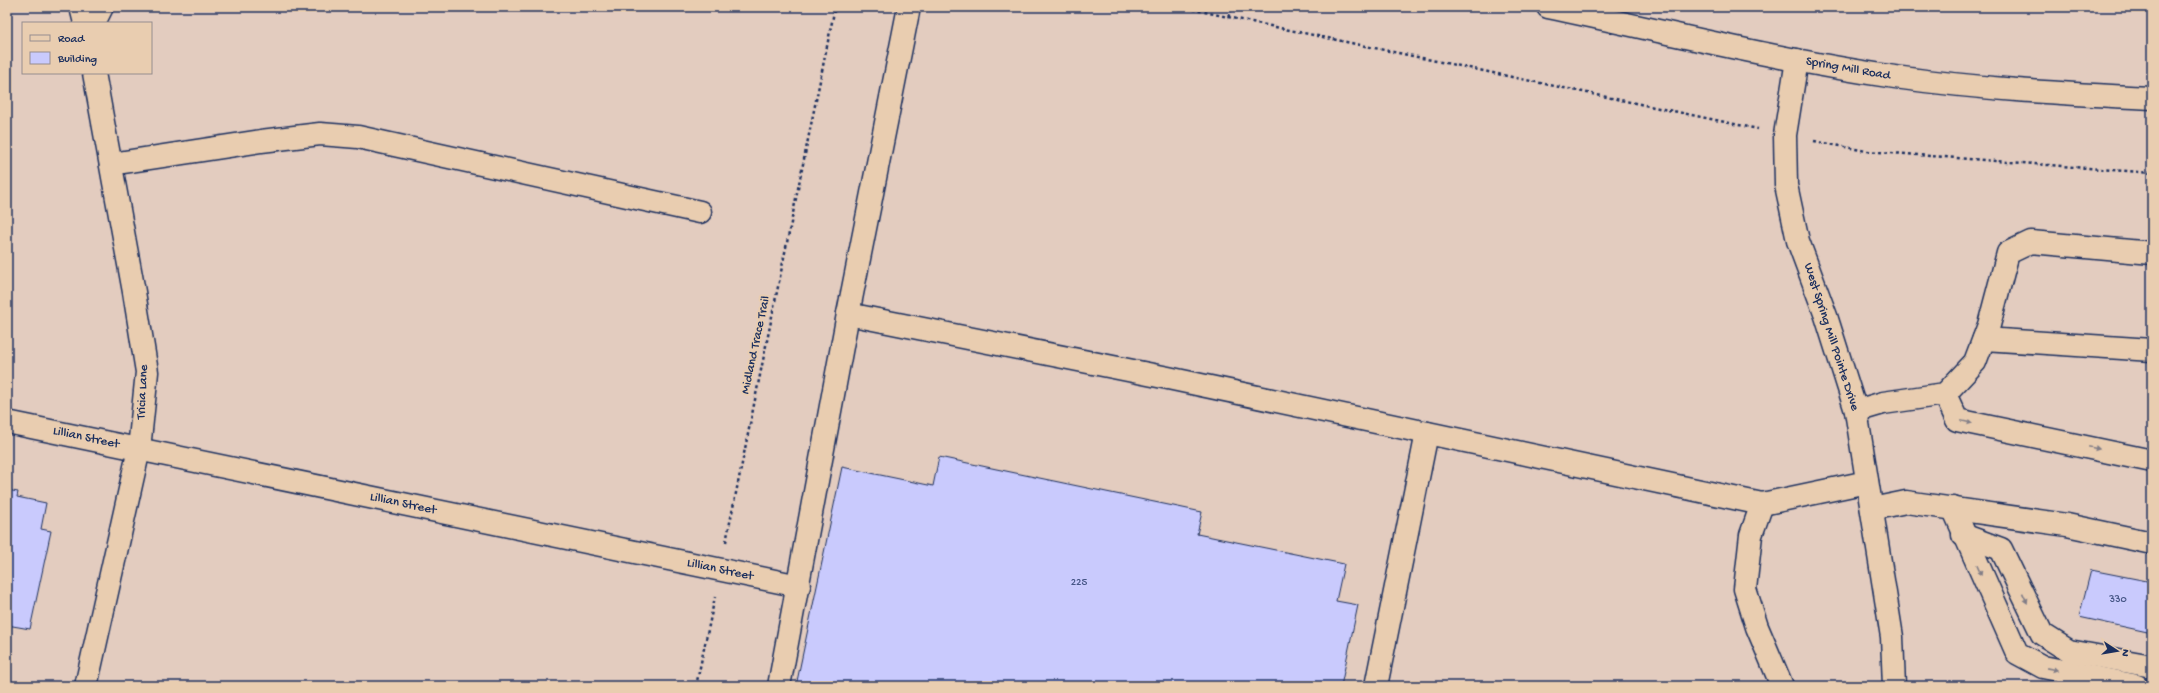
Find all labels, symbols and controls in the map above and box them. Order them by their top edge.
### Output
legend [22,22,152,74]
text: Road [58,33,85,47]
text: Building [57,53,97,67]
street label: Spring Mill Road [1805,54,1893,84]
street label: West Spring Mill Pointe Drive [1800,261,1862,413]
street label: Midland Trace Trail [738,294,774,395]
street label: Tricia Lane [134,364,152,421]
one-way arrow [1961,419,1973,425]
street label: Lillian Street [52,424,122,453]
one-way arrow [2088,446,2101,452]
street label: Lillian Street [369,490,439,519]
street label: Lillian Street [686,556,756,585]
one-way arrow [1976,564,1982,575]
house number: 225 [1071,577,1087,589]
one-way arrow [2022,592,2028,604]
house number: 330 [2108,594,2127,606]
north arrow [2097,631,2137,671]
text: N [2118,648,2131,657]
one-way arrow [2046,667,2058,673]

